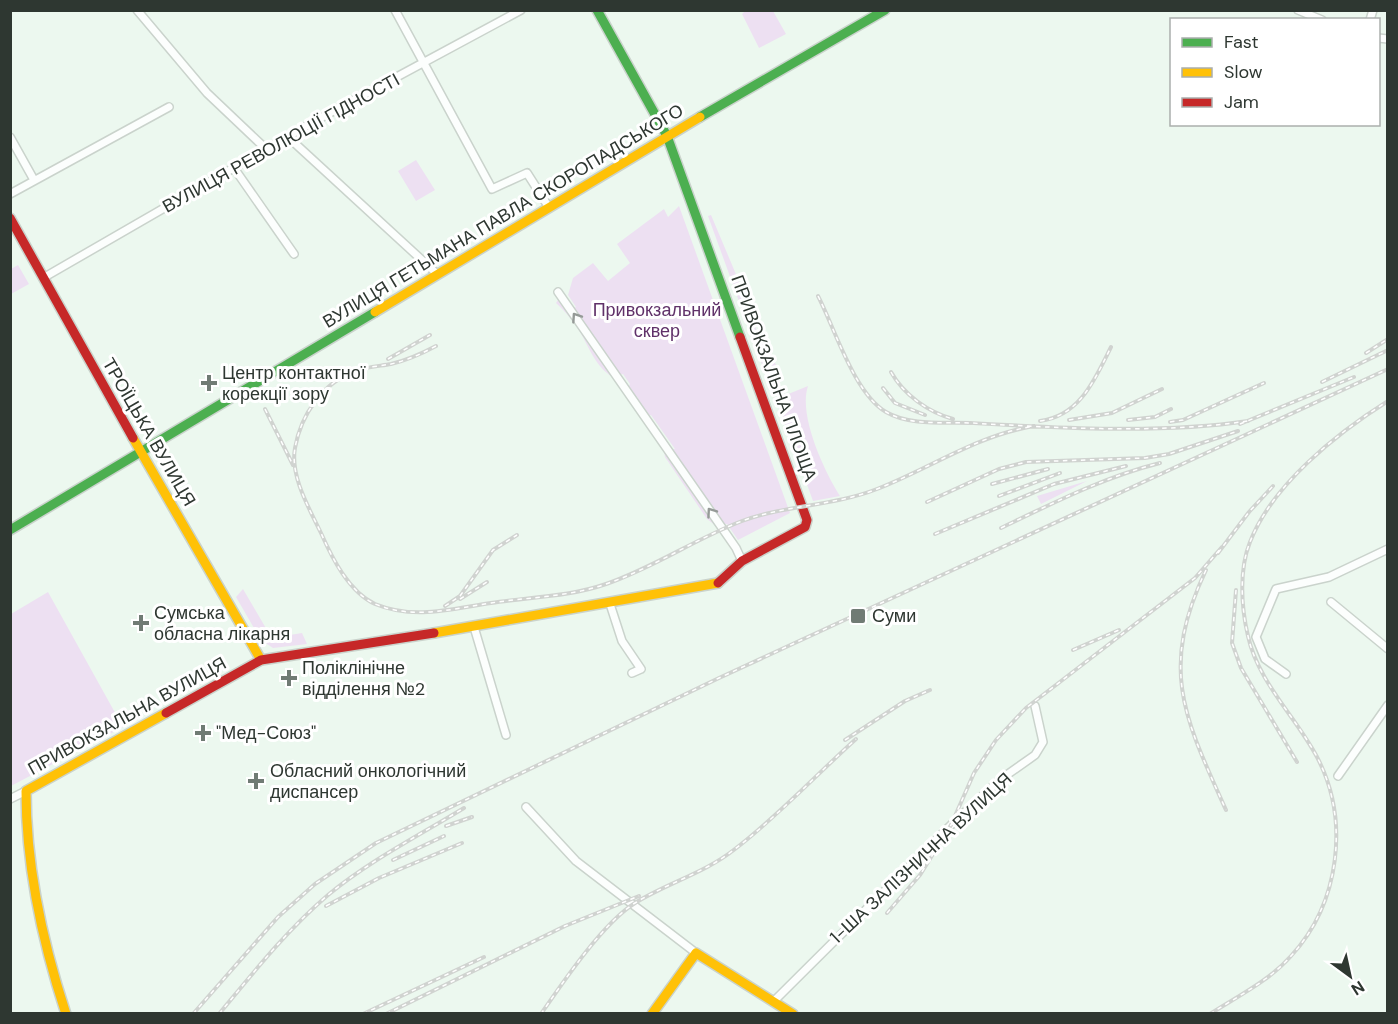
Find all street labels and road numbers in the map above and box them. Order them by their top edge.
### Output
street label: ВУЛИЦЯ РЕВОЛЮЦІЇ ГІДНОСТІ [158,68,404,218]
street label: ВУЛИЦЯ ГЕТЬМАНА ПАВЛА СКОРОПАДСЬКОГО [318,98,688,334]
street label: ПРИВОКЗАЛЬНА ПЛОЩА [725,272,823,484]
street label: ТРОЇЦЬКА ВУЛИЦЯ [97,354,201,510]
street label: ПРИВОКЗАЛЬНА ВУЛИЦЯ [23,651,231,781]
street label: 1-ША ЗАЛІЗНИЧНА ВУЛИЦЯ [825,767,1017,949]

